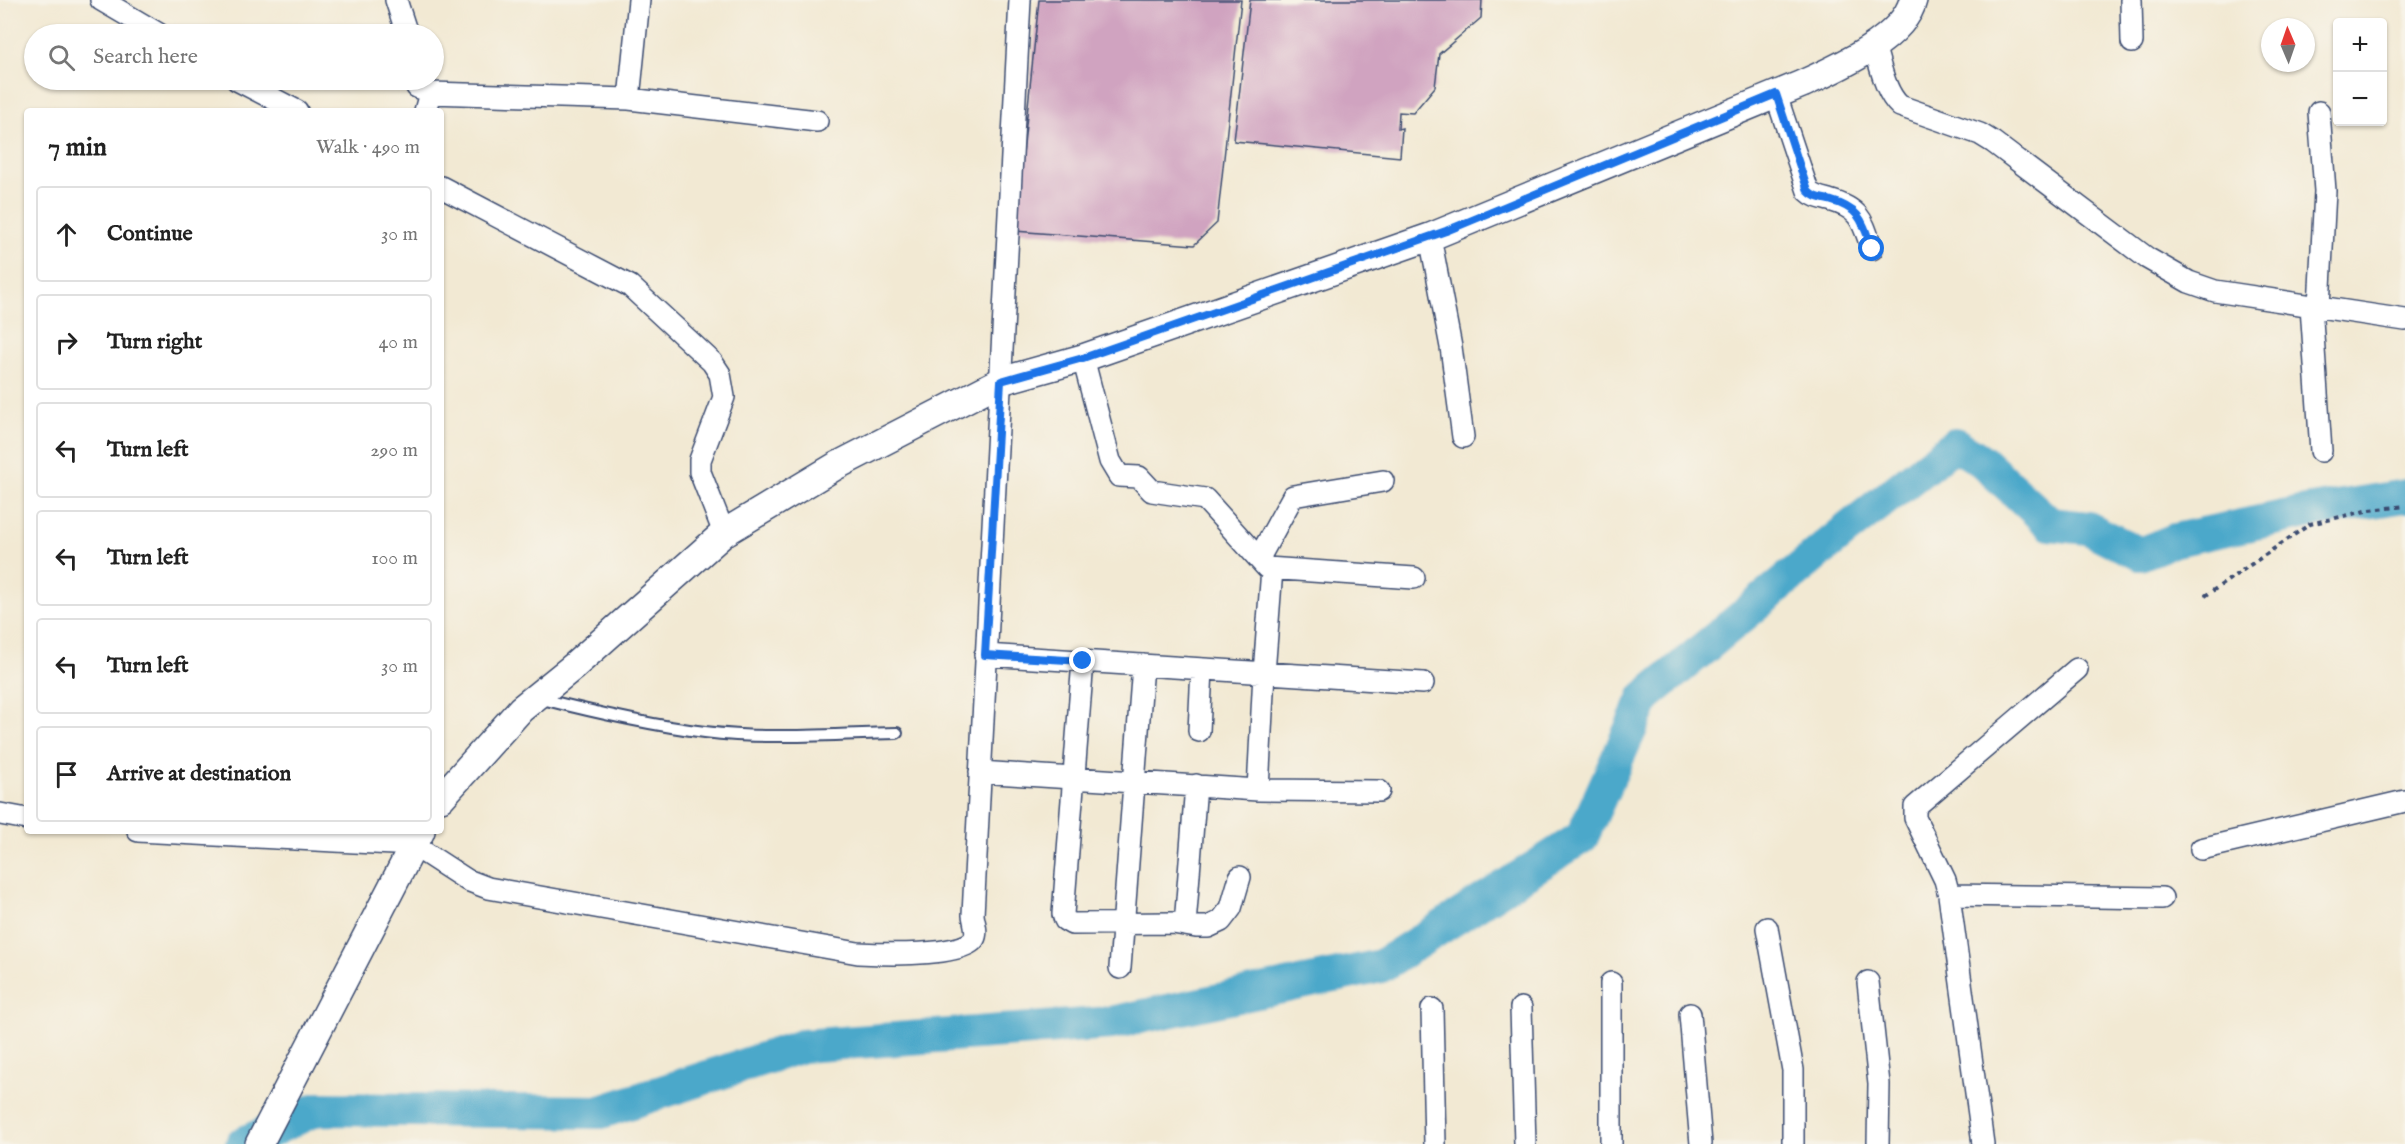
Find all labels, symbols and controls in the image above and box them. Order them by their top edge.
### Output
north arrow [2261,18,2315,72]
map controls [2333,18,2387,126]
button: + [2333,18,2387,72]
search box [24,24,444,90]
icon: search [45,41,78,74]
text: Search here [93,43,198,71]
button: − [2333,72,2387,126]
text: 7 min [48,131,107,164]
text: Walk · 490 m [316,135,420,160]
icon: ahead [50,218,83,251]
text: Continue [107,220,193,248]
text: 30 m [381,222,418,247]
route start [1858,235,1884,261]
icon: right [50,326,83,359]
text: Turn right [107,328,202,356]
text: 40 m [379,330,418,355]
icon: left [50,434,83,467]
text: Turn left [107,436,189,464]
text: 290 m [370,438,418,463]
icon: left [50,542,83,575]
text: Turn left [107,544,189,572]
text: 100 m [371,546,418,571]
route end [1069,647,1095,673]
icon: left [50,650,83,683]
text: Turn left [107,652,189,680]
text: 30 m [381,654,418,679]
icon: arrive [50,758,83,791]
text: Arrive at destination [107,760,291,788]

